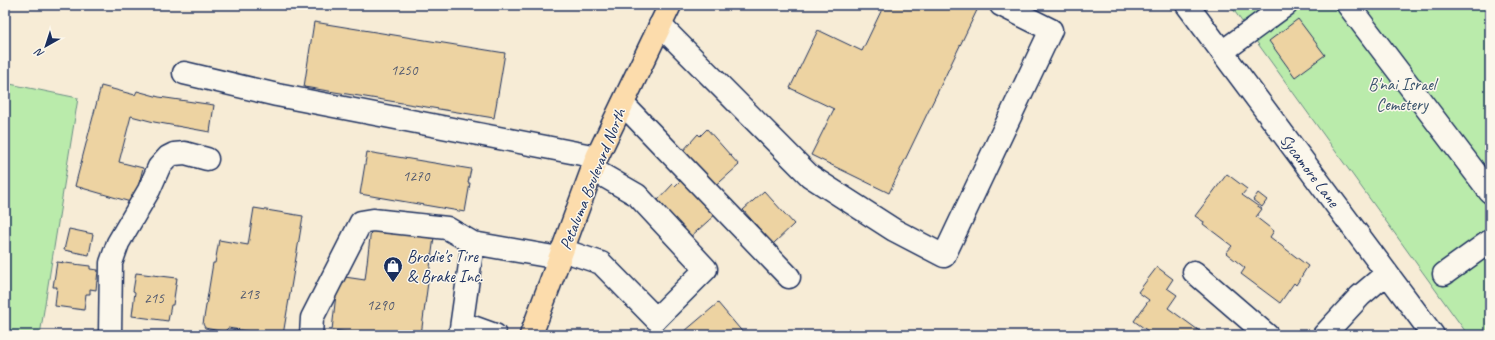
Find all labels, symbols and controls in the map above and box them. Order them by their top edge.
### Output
north arrow [26,26,66,66]
text: N [31,45,47,61]
house number: 1250 [390,61,419,80]
park label: B'nai Israel Cemetery [1368,74,1439,115]
street label: Petaluma Boulevard North [555,104,631,253]
street label: Sycamore Lane [1275,130,1345,212]
house number: 1270 [402,167,431,186]
place label: Brodie's Tire & Brake Inc. [407,246,483,287]
shop icon: Brodie's Tire & Brake Inc. [382,255,404,283]
house number: 213 [239,285,260,304]
house number: 215 [144,289,165,308]
house number: 1290 [366,296,395,315]

